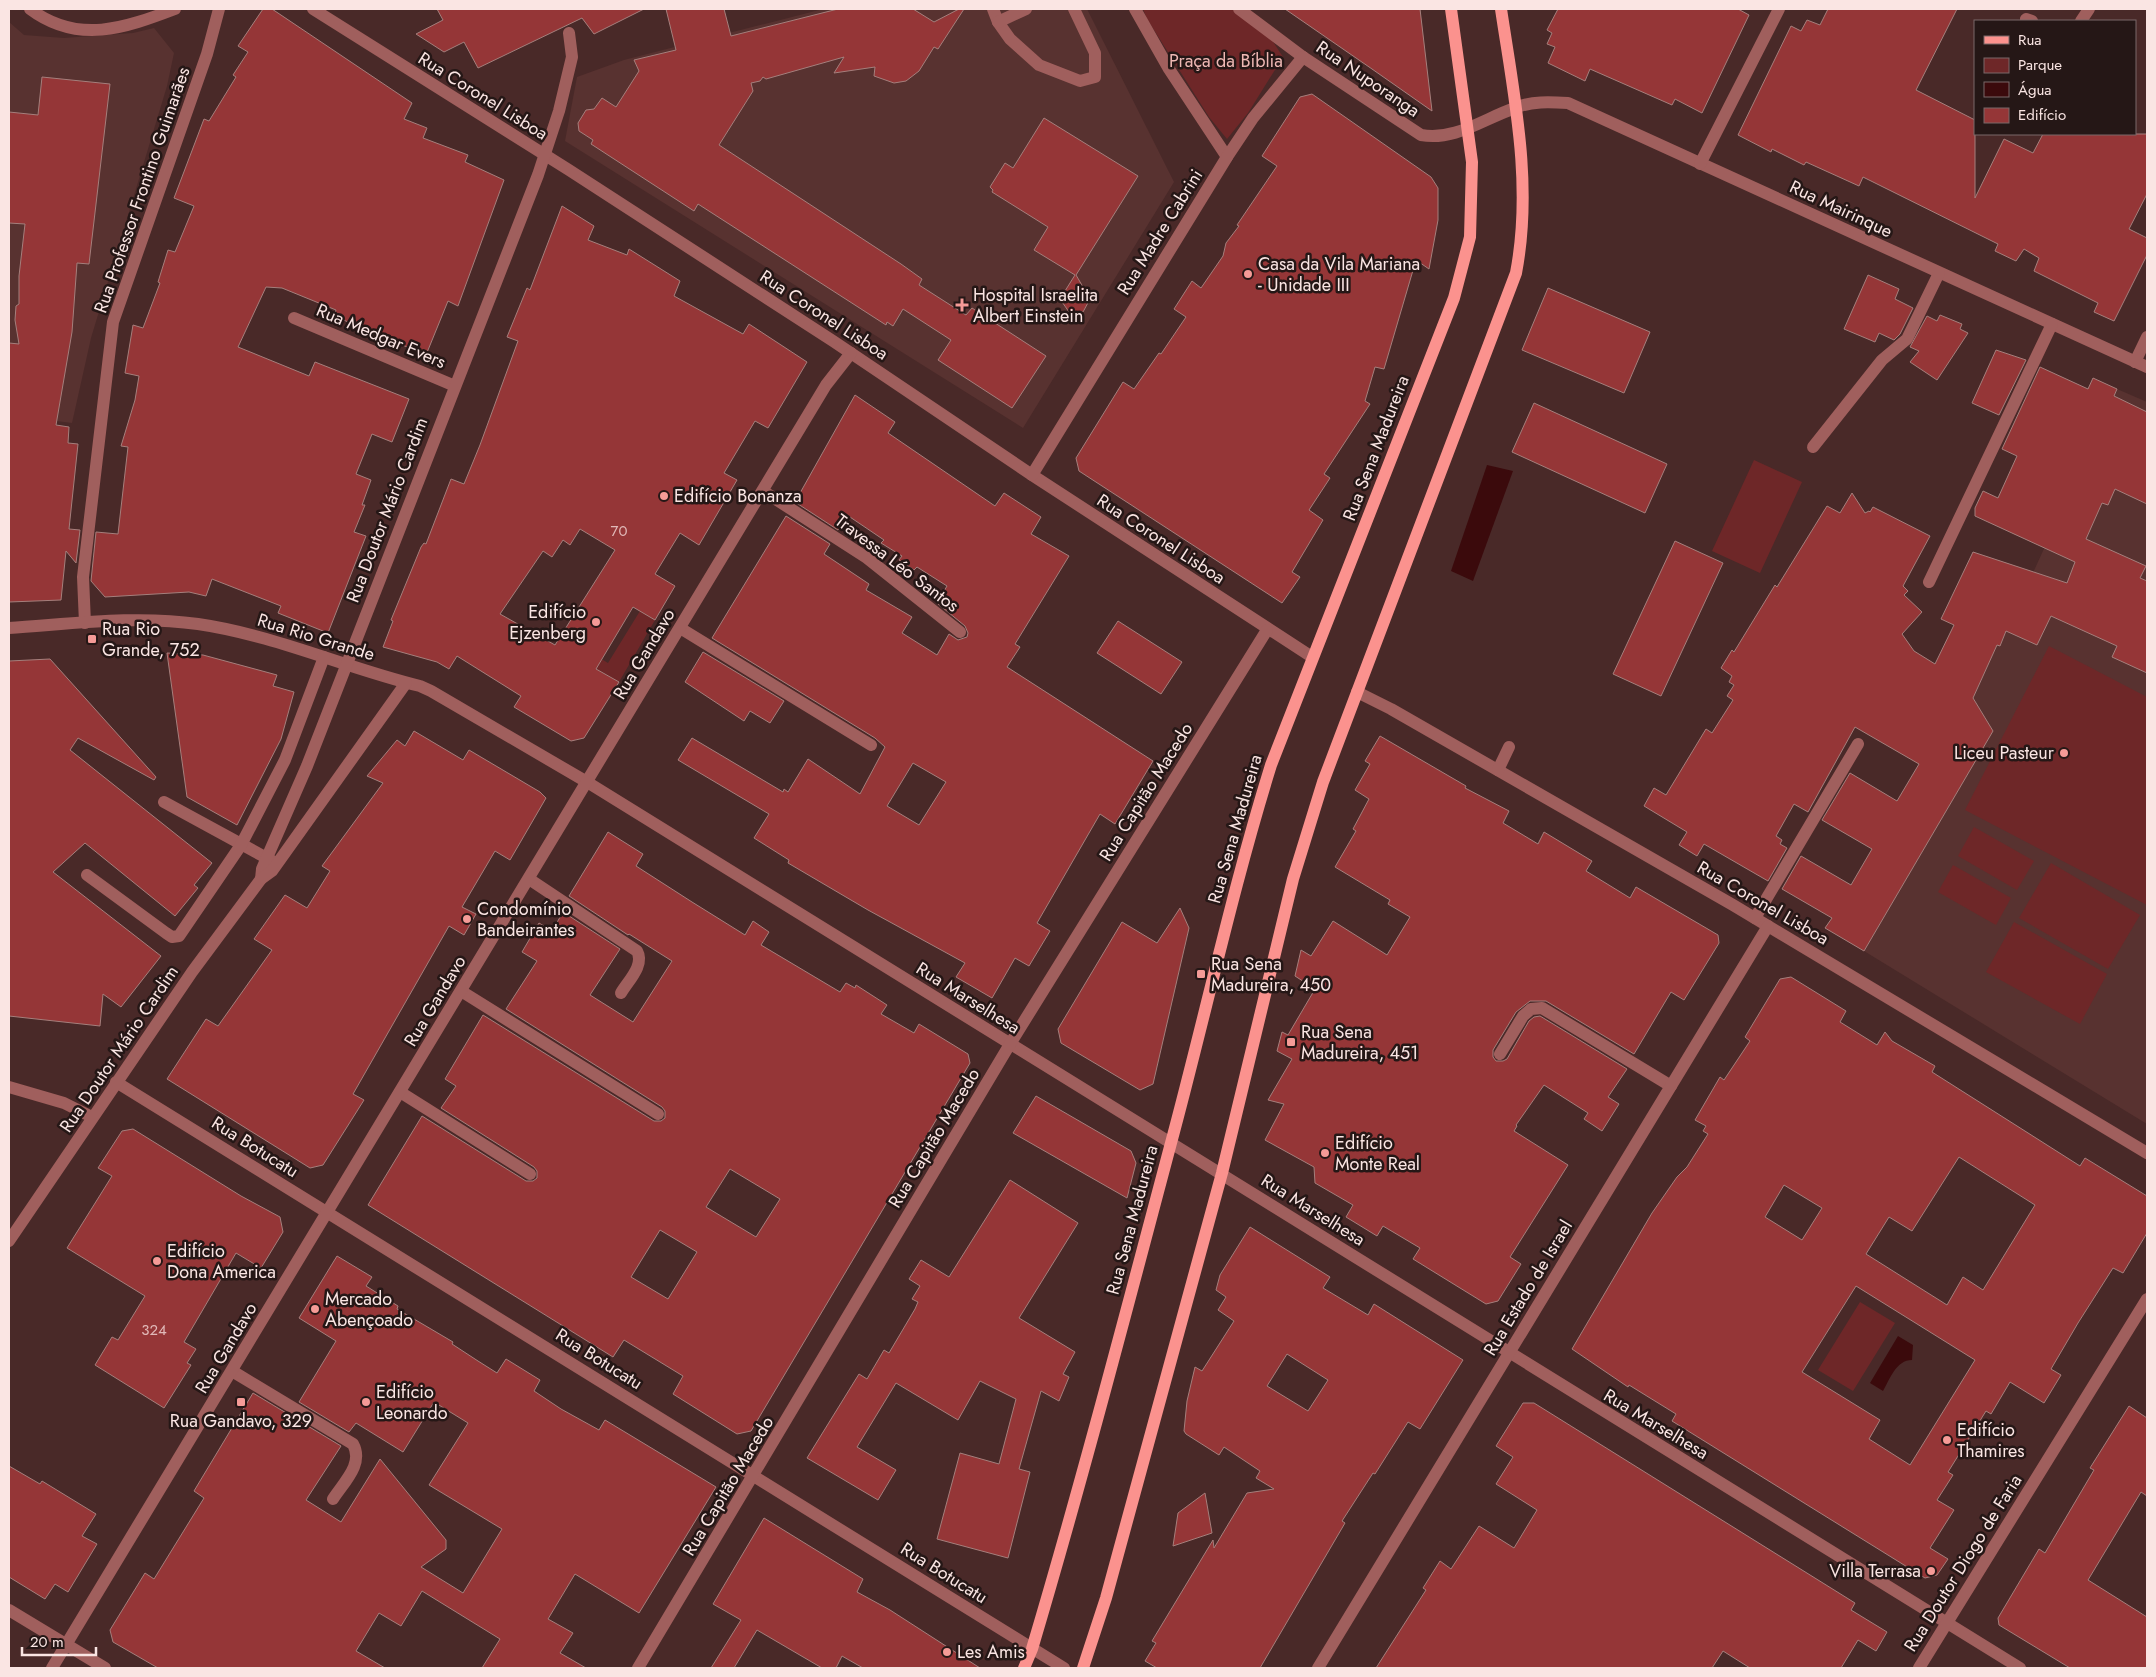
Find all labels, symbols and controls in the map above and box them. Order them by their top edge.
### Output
legend [1974,20,2136,135]
text: Rua [2018,29,2042,51]
street label: Rua Nuporanga [1311,35,1425,123]
street label: Rua Coronel Lisboa [413,46,553,146]
park label: Praça da Bíblia [1169,48,1283,74]
text: Parque [2018,54,2062,76]
street label: Rua Professor Frontino Guimarães [88,63,196,317]
text: Água [2018,79,2052,101]
text: Edifício [2018,104,2066,126]
street label: Rua Madre Cabrini [1111,164,1209,300]
street label: Rua Mairinque [1785,174,1897,244]
place label: Casa da Vila Mariana - Unidade III [1258,251,1420,298]
street label: Rua Coronel Lisboa [755,264,893,366]
marker: Casa da Vila Mariana - Unidade III [1242,268,1254,280]
place label: Hospital Israelita Albert Einstein [973,282,1098,329]
street label: Rua Medgar Evers [312,297,450,375]
marker: Hospital Israelita Albert Einstein [955,298,969,312]
street label: Rua Sena Madureira [1336,372,1416,524]
street label: Rua Doutor Mário Cardim [340,414,434,606]
place label: Edifício Bonanza [674,483,802,509]
street label: Rua Coronel Lisboa [1092,488,1230,590]
marker: Edifício Bonanza [658,490,670,502]
street label: Travessa Léo Santos [830,508,964,618]
house number: 70 [611,520,627,542]
place label: Edifício Ejzenberg [509,599,586,646]
street label: Rua Gandavo [607,603,681,704]
street label: Rua Rio Grande [254,607,378,667]
place label: Rua Rio Grande, 752 [102,616,200,663]
marker: Edifício Ejzenberg [590,616,602,628]
marker: Rua Rio Grande, 752 [86,633,98,645]
street label: Rua Capitão Macedo [1093,718,1199,866]
place label: Liceu Pasteur [1954,740,2055,766]
marker: Liceu Pasteur [2058,747,2070,759]
street label: Rua Sena Madureira [1201,751,1269,907]
street label: Rua Coronel Lisboa [1692,855,1834,951]
place label: Condomínio Bandeirantes [477,896,575,943]
marker: Condomínio Bandeirantes [461,913,473,925]
street label: Rua Gandavo [398,950,472,1051]
place label: Rua Sena Madureira, 450 [1211,951,1331,998]
street label: Rua Marselhesa [911,956,1025,1040]
street label: Rua Doutor Mário Cardim [53,960,185,1138]
marker: Rua Sena Madureira, 450 [1195,968,1207,980]
place label: Rua Sena Madureira, 451 [1301,1019,1418,1066]
marker: Rua Sena Madureira, 451 [1285,1036,1297,1048]
street label: Rua Capitão Macedo [882,1063,986,1213]
street label: Rua Botucatu [206,1110,304,1184]
place label: Edifício Monte Real [1335,1130,1420,1177]
street label: Rua Sena Madureira [1100,1142,1164,1298]
marker: Edifício Monte Real [1319,1147,1331,1159]
street label: Rua Marselhesa [1256,1168,1370,1252]
street label: Rua Estado de Israel [1477,1215,1579,1361]
place label: Edifício Dona America [167,1238,276,1285]
marker: Edifício Dona America [151,1255,163,1267]
place label: Mercado Abençoado [325,1286,413,1333]
street label: Rua Gandavo [189,1297,263,1398]
marker: Mercado Abençoado [309,1303,321,1315]
house number: 324 [141,1319,167,1341]
street label: Rua Botucatu [550,1322,648,1396]
place label: Edifício Leonardo [376,1379,448,1426]
street label: Rua Marselhesa [1599,1382,1713,1466]
marker: Rua Gandavo, 329 [235,1396,247,1408]
marker: Edifício Leonardo [360,1396,372,1408]
place label: Rua Gandavo, 329 [170,1408,312,1434]
street label: Rua Capitão Macedo [676,1411,780,1561]
place label: Edifício Thamires [1957,1417,2025,1464]
marker: Edifício Thamires [1941,1434,1953,1446]
street label: Rua Doutor Diogo de Faria [1898,1469,2028,1657]
street label: Rua Botucatu [895,1536,993,1610]
place label: Villa Terrasa [1829,1558,1921,1584]
marker: Villa Terrasa [1925,1565,1937,1577]
scale bar [22,1624,96,1656]
text: 20 m [30,1631,64,1653]
place label: Les Amis [957,1639,1025,1665]
marker: Les Amis [941,1646,953,1658]

